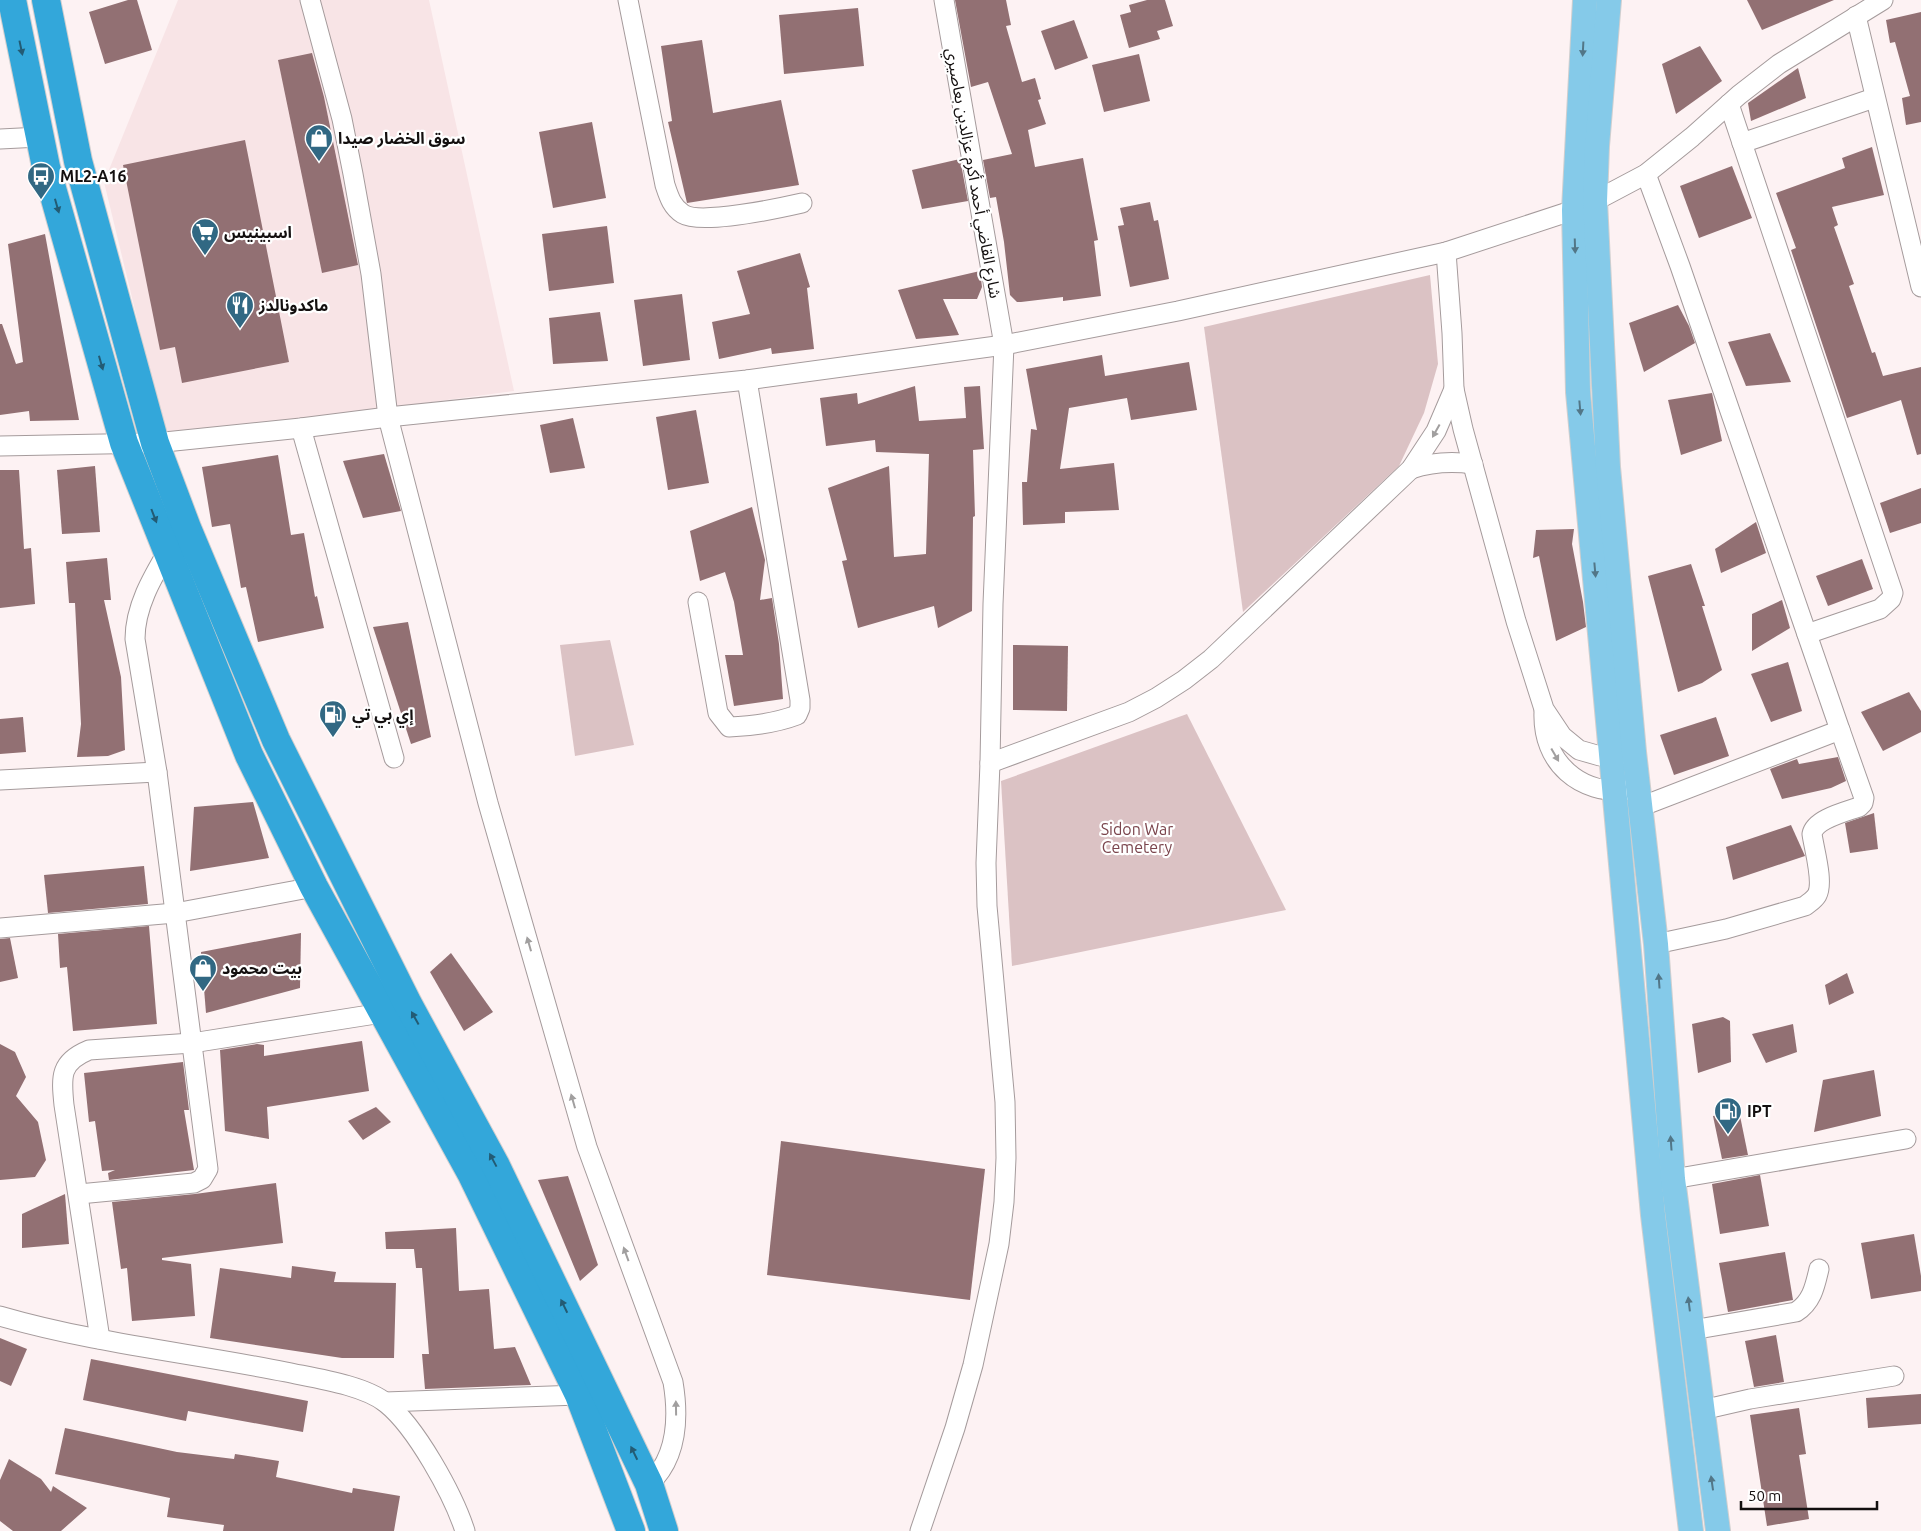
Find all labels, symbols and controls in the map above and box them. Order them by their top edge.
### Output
one-way arrow [17,40,25,56]
one-way arrow [1578,41,1586,57]
street label: شارع القاضي أحمد أكرم عزالدين بعاصيري [939,46,1005,300]
shop icon: سوق الخضار صيدا [304,123,334,162]
place label: سوق الخضار صيدا [338,129,465,148]
bus stop icon: ML2-A16 [26,161,56,200]
place label: ML2-A16 [60,167,127,185]
one-way arrow [53,199,61,214]
supermarket icon: اسبينيس [190,217,220,256]
place label: اسبينيس [224,223,292,242]
one-way arrow [1571,238,1579,254]
restaurant icon: ماكدونالدز [225,290,255,329]
place label: ماكدونالدز [258,296,328,315]
one-way arrow [98,355,106,370]
one-way arrow [1576,401,1584,417]
one-way arrow [1431,424,1440,437]
one-way arrow [150,509,158,524]
one-way arrow [1591,562,1599,578]
fuel station icon: إي بي تي [318,699,348,738]
place label: إي بي تي [352,705,414,728]
one-way arrow [1550,749,1559,762]
park label: Sidon War Cemetery [1101,820,1173,856]
one-way arrow [524,937,532,952]
shop icon: بيت محمود [188,953,218,992]
place label: بيت محمود [222,959,302,978]
one-way arrow [1654,972,1662,988]
one-way arrow [411,1010,419,1025]
one-way arrow [569,1093,577,1108]
fuel station icon: IPT [1713,1096,1743,1135]
place label: IPT [1747,1102,1772,1120]
one-way arrow [1666,1134,1674,1150]
one-way arrow [489,1153,497,1167]
one-way arrow [622,1246,630,1261]
one-way arrow [1685,1296,1693,1312]
one-way arrow [560,1299,568,1314]
one-way arrow [672,1400,680,1416]
one-way arrow [630,1446,638,1460]
one-way arrow [1708,1474,1716,1490]
scale bar [1741,1478,1877,1510]
text: 50 m [1748,1487,1781,1504]

